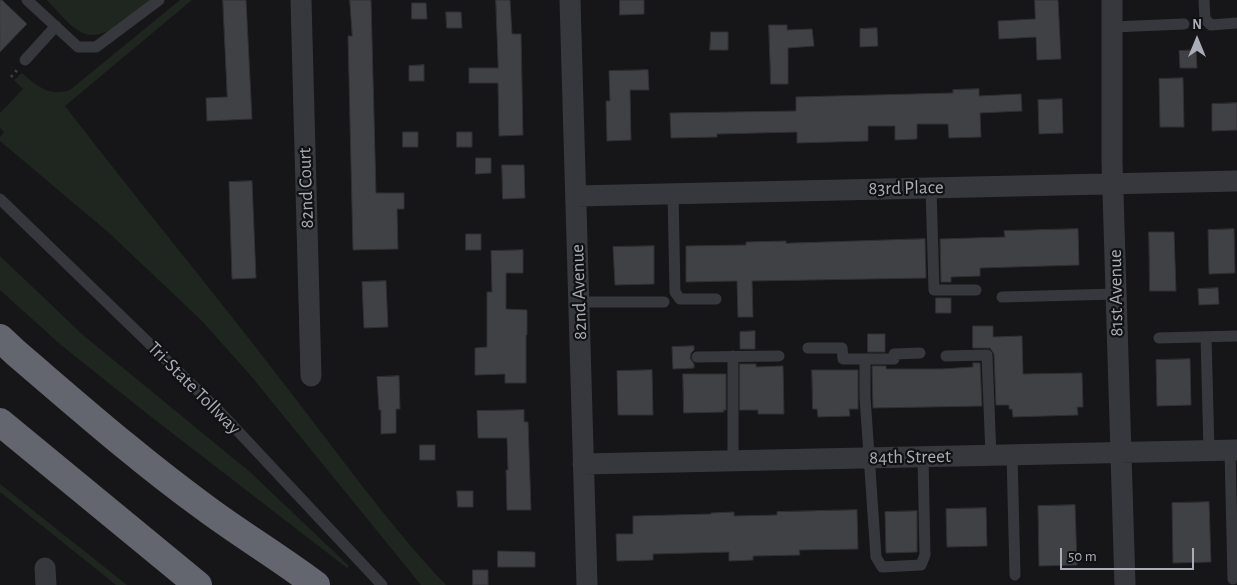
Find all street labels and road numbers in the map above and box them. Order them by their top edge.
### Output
street label: 82nd Court [293,147,319,229]
street label: 83rd Place [868,176,944,200]
street label: 82nd Avenue [566,244,592,340]
street label: 81st Avenue [1104,249,1128,337]
street label: Tri-State Tollway [143,337,245,439]
street label: 84th Street [869,445,951,469]

